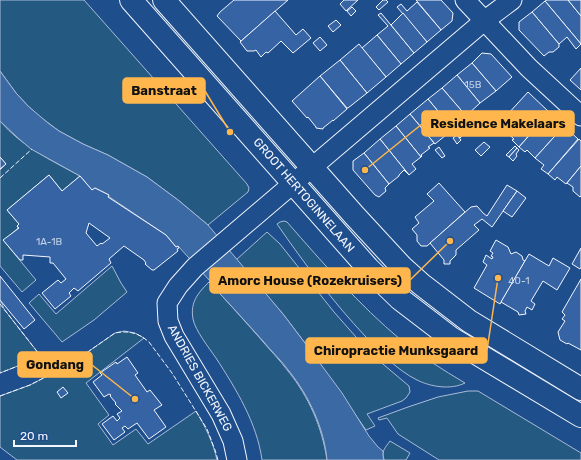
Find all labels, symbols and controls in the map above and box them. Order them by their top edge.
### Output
callout: Banstraat [123,78,205,103]
house number: 15B [465,79,482,91]
text: Banstraat [131,83,197,98]
callout: Residence Makelaars [422,111,574,136]
text: Residence Makelaars [430,116,566,131]
street label: GROOT HERTOGINNELAAN [251,135,357,255]
house number: 1A-1B [36,236,62,248]
callout: Amorc House (Rozekruisers) [210,268,410,293]
text: Amorc House (Rozekruisers) [218,273,402,288]
house number: 40-1 [508,275,530,287]
street label: ANDRIES BICKERWEG [165,322,235,434]
callout: Chiropractie Munksgaard [306,338,487,363]
text: Chiropractie Munksgaard [314,343,478,358]
callout: Gondang [18,352,92,377]
text: Gondang [26,357,84,372]
scale bar [14,422,76,448]
text: 20 m [20,429,48,443]

